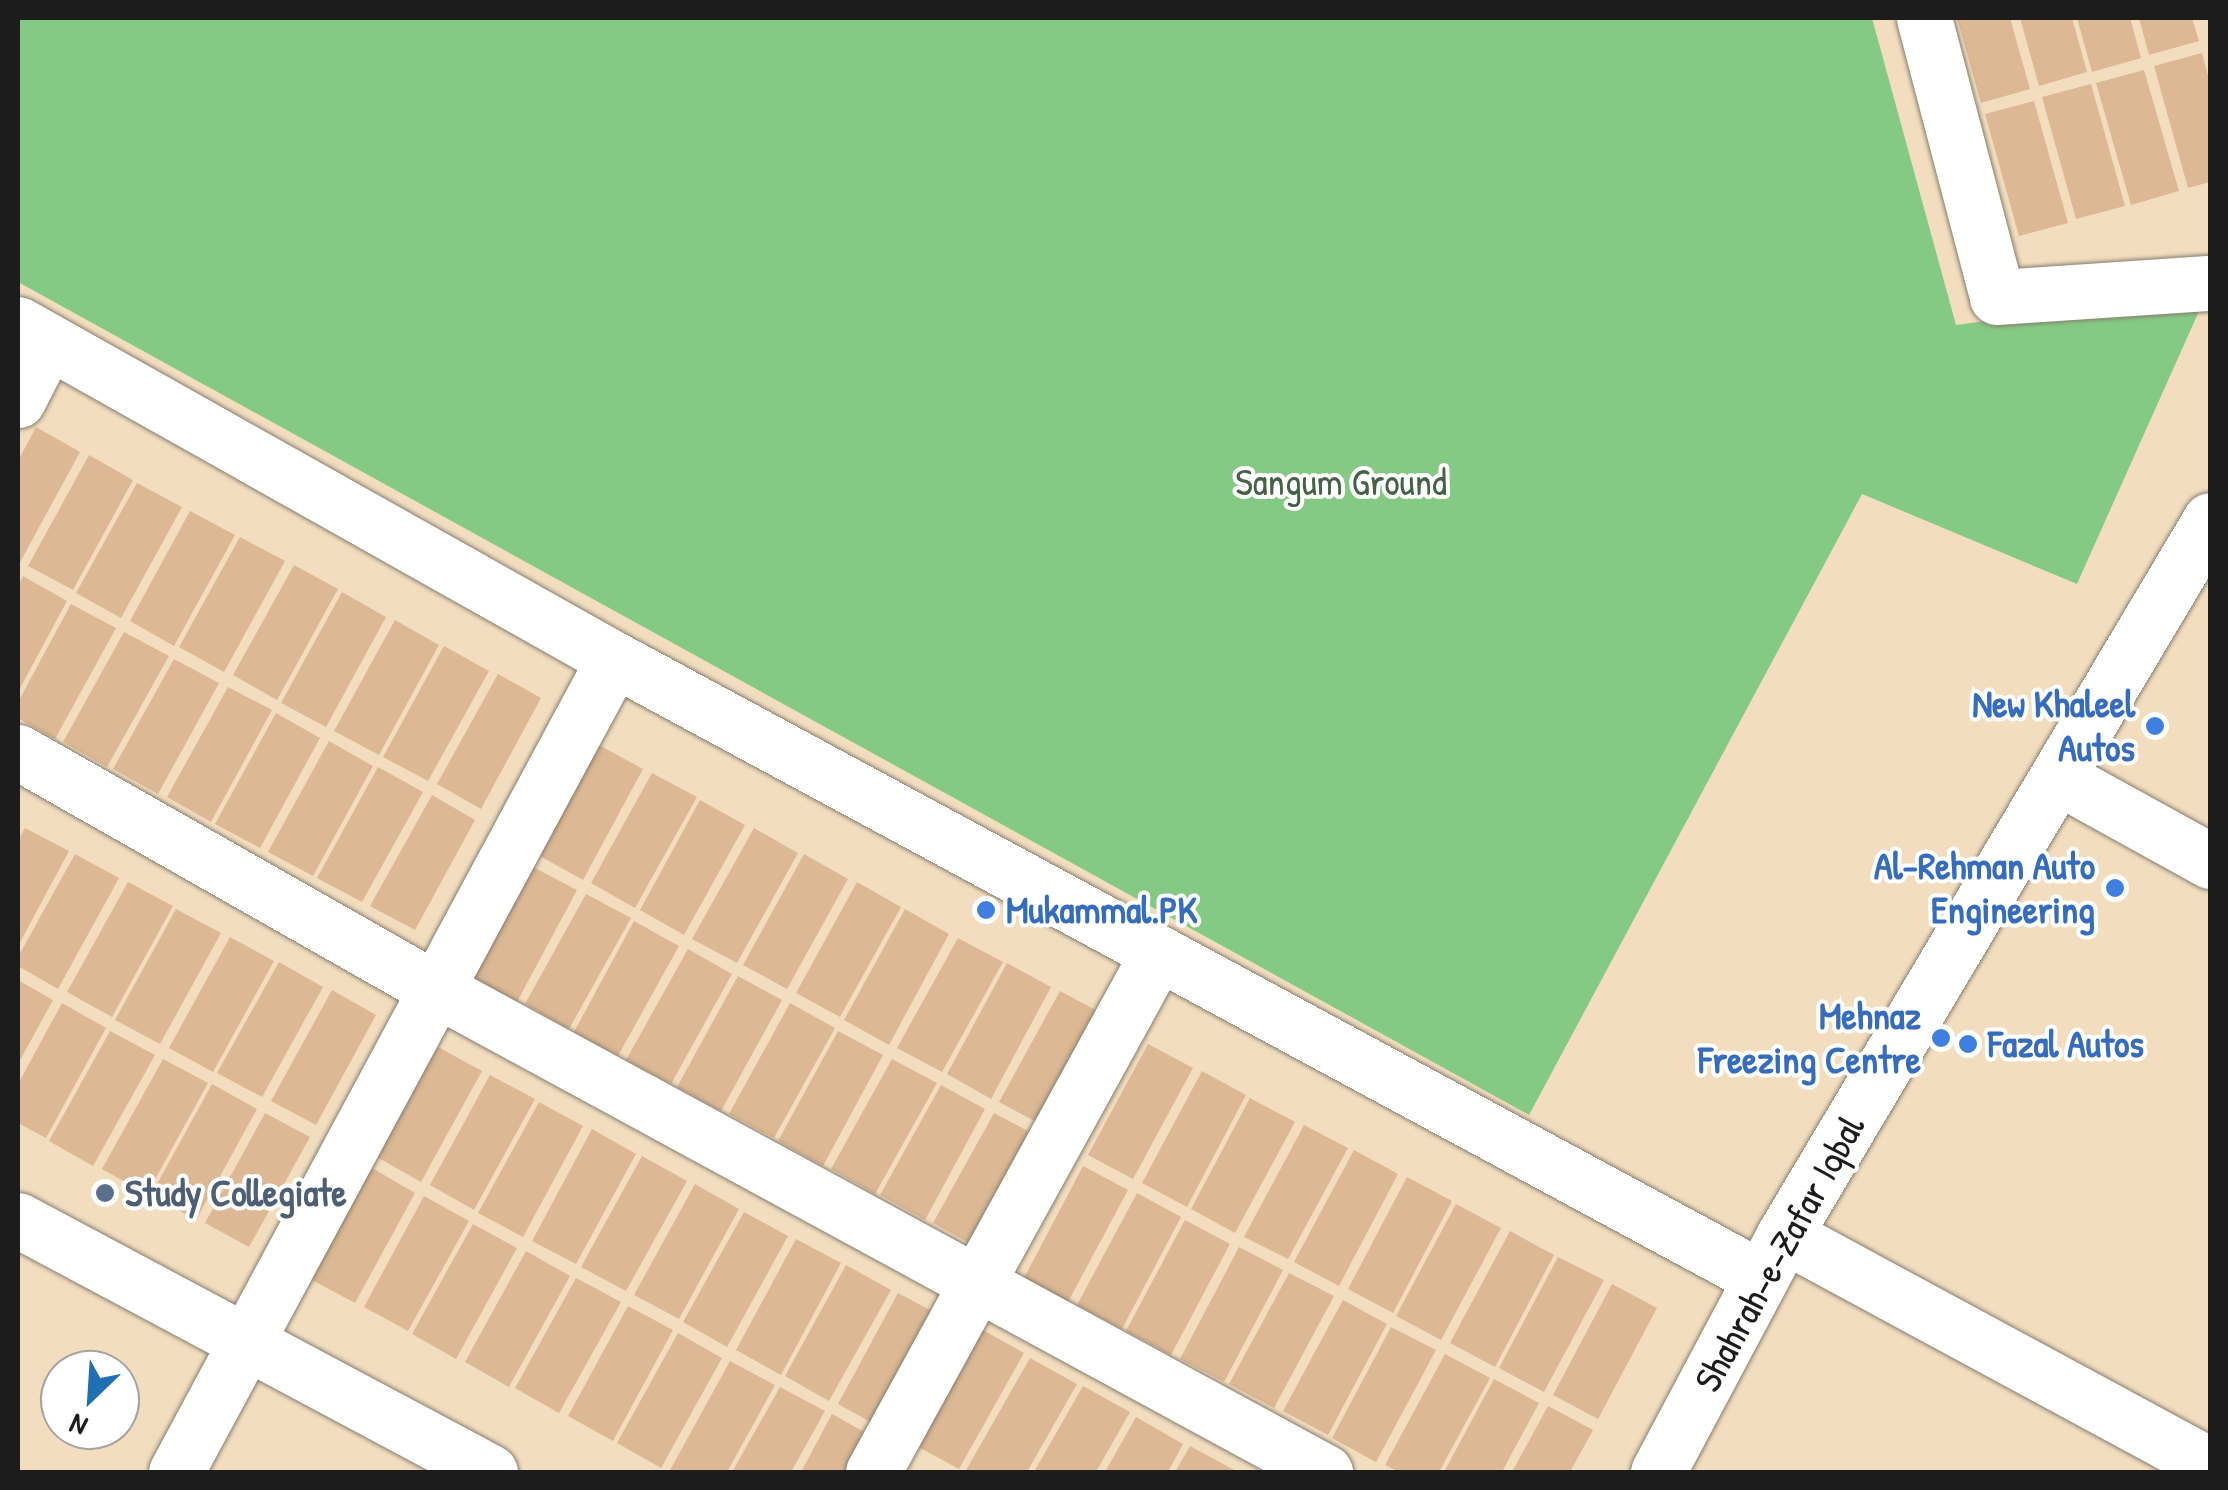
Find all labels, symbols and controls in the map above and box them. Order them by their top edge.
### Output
park label: Sangum Ground [1235,459,1447,505]
place label: New Khaleel Autos [1972,681,2135,771]
marker: New Khaleel Autos [2144,715,2166,737]
place label: Al-Rehman Auto Engineering [1874,843,2095,932]
marker: Al-Rehman Auto Engineering [2104,877,2126,899]
place label: Mukammal.PK [1006,887,1197,933]
marker: Mukammal.PK [975,899,997,921]
place label: Mehnaz Freezing Centre [1698,993,1921,1082]
place label: Fazal Autos [1988,1021,2144,1067]
marker: Mehnaz Freezing Centre [1930,1027,1952,1049]
marker: Fazal Autos [1957,1033,1979,1055]
street label: Shahrah-e-Zafar Iqbal [1684,1107,1874,1399]
place label: Study Collegiate [125,1170,347,1216]
marker: Study Collegiate [94,1182,116,1204]
north arrow [40,1350,140,1450]
text: N [63,1405,93,1446]

